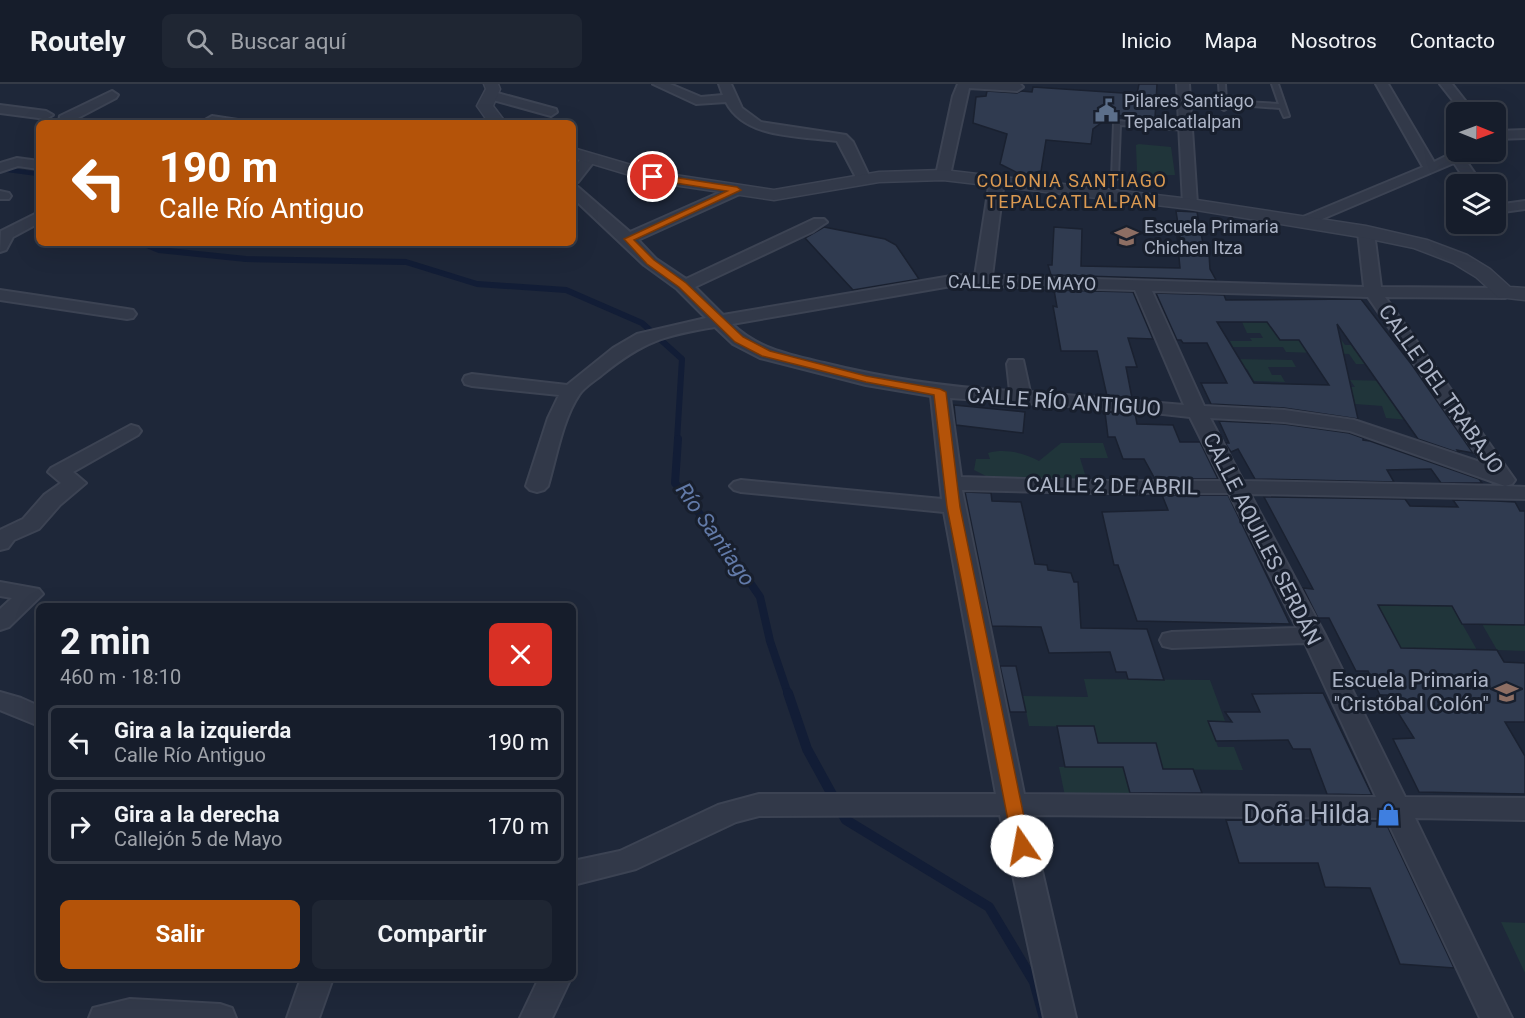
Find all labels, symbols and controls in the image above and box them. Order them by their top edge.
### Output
search box [162,14,582,68]
text: Routely [30,25,126,58]
icon: search [183,25,216,58]
text: Buscar aquí [231,29,346,54]
text: Inicio [1121,29,1171,53]
text: Mapa [1204,29,1257,53]
text: Nosotros [1290,29,1377,53]
text: Contacto [1410,29,1495,53]
place label: Pilares Santiago Tepalcatlalpan [1124,90,1254,132]
public building icon: Pilares Santiago Tepalcatlalpan [1093,98,1119,124]
north arrow [1446,102,1506,162]
map controls [1446,102,1506,234]
text: 190 m [159,143,278,192]
icon: left [60,144,138,222]
pin [627,151,678,202]
icon: arrive [636,160,669,193]
district label: COLONIA SANTIAGO TEPALCATLALPAN [977,170,1167,212]
button: layers [1446,174,1506,234]
text: Calle Río Antiguo [159,193,364,225]
place label: Escuela Primaria Chichen Itza [1144,216,1279,258]
school or university icon: Escuela Primaria Chichen Itza [1113,224,1139,250]
street label: CALLE 5 DE MAYO [948,271,1096,294]
street label: CALLE DEL TRABAJO [1374,300,1508,478]
street label: CALLE RÍO ANTIGUO [966,383,1162,421]
street label: CALLE AQUILES SERDÁN [1198,429,1326,649]
street label: CALLE 2 DE ABRIL [1026,473,1198,499]
water label: Río Santiago [671,478,760,591]
text: 2 min [60,621,151,663]
button: close [489,623,552,686]
text: 460 m · 18:10 [60,665,181,689]
place label: Escuela Primaria "Cristóbal Colón" [1332,668,1489,716]
school or university icon: Escuela Primaria "Cristóbal Colón" [1494,679,1520,705]
text: Gira a la izquierda [114,718,291,743]
icon: left [63,726,96,759]
text: 190 m [487,730,549,755]
text: Calle Río Antiguo [114,743,266,767]
place label: Doña Hilda [1243,799,1370,829]
shop icon: Doña Hilda [1375,801,1401,827]
text: Gira a la derecha [114,802,280,827]
icon: right [63,810,96,843]
text: 170 m [487,814,549,839]
position arrow [990,814,1054,878]
text: Callejón 5 de Mayo [114,827,282,851]
button: Salir [60,900,300,969]
button: Compartir [312,900,552,969]

